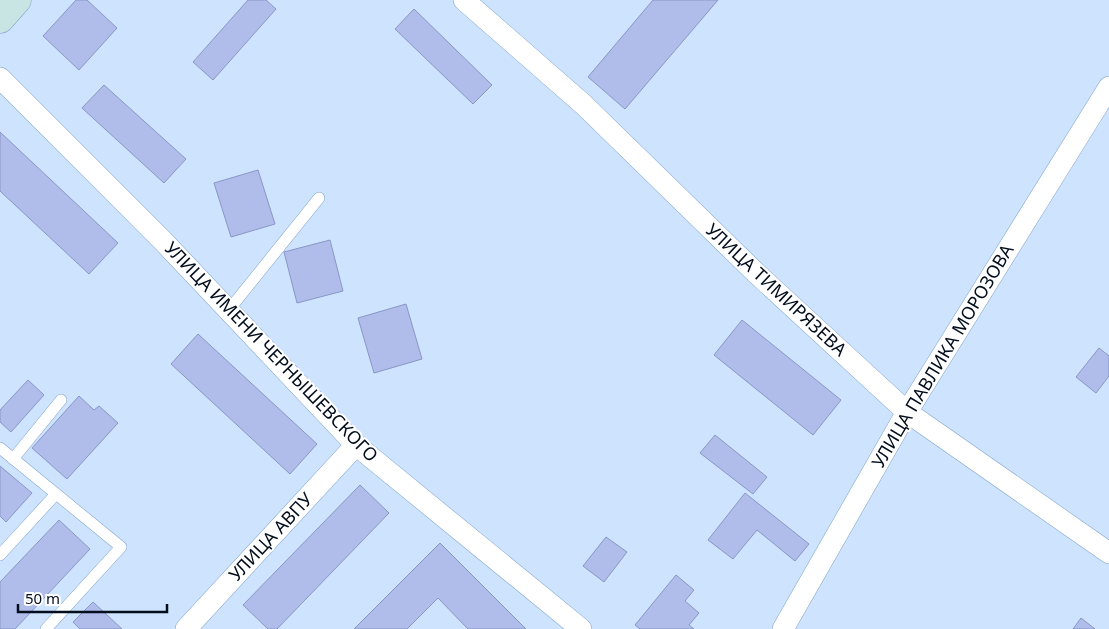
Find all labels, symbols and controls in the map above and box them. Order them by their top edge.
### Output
street label: УЛИЦА ТИМИРЯЗЕВА [701,218,853,361]
street label: УЛИЦА ИМЕНИ ЧЕРНЫШЕВСКОГО [160,236,384,467]
street label: УЛИЦА ПАВЛИКА МОРОЗОВА [866,239,1019,472]
street label: УЛИЦА АВПУ [223,486,318,586]
scale bar [18,582,166,614]
text: 50 m [25,588,60,608]

